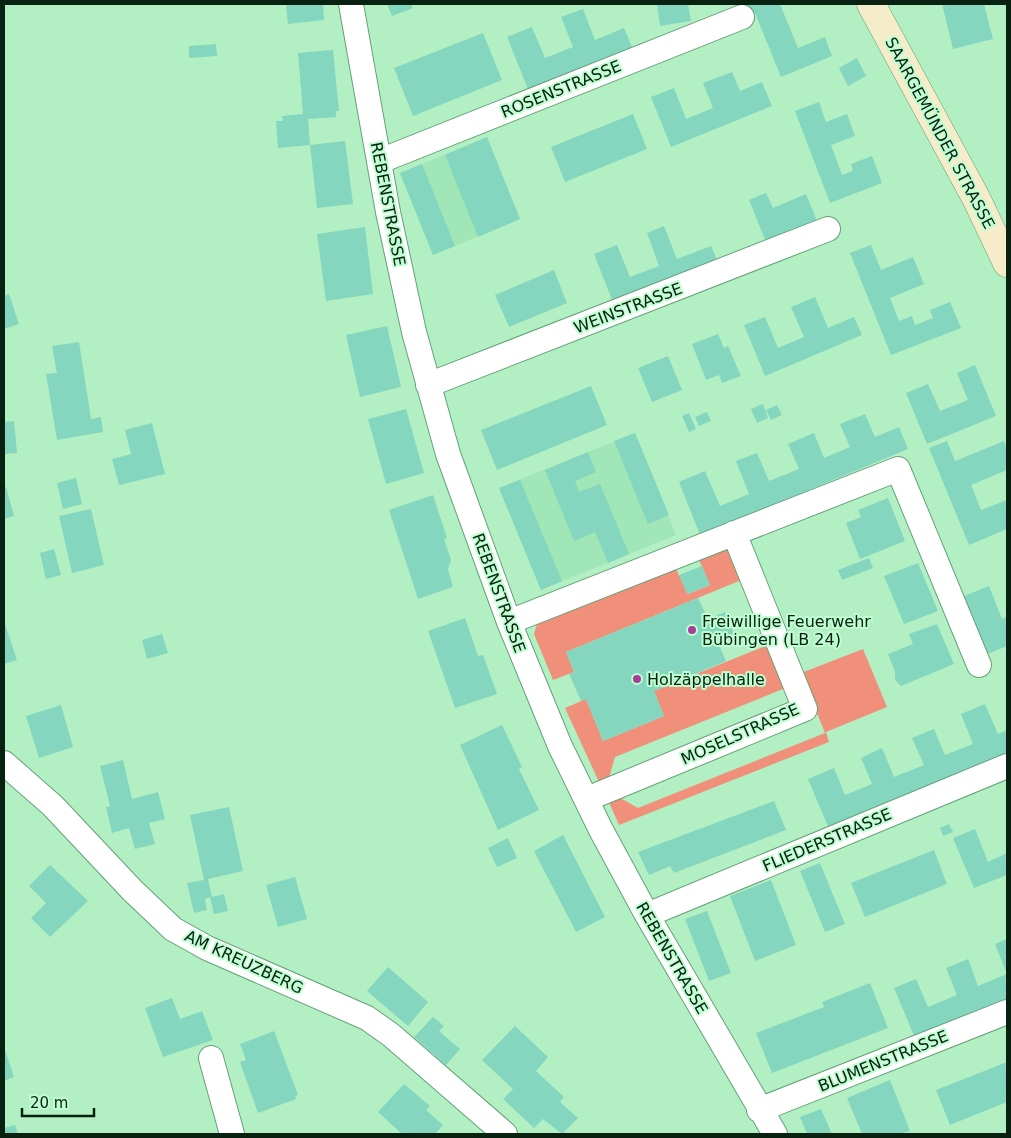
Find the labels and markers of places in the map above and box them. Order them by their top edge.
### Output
place label: Freiwillige Feuerwehr Bübingen (LB 24) [702,612,871,649]
marker: Freiwillige Feuerwehr Bübingen (LB 24) [686,624,698,636]
place label: Holzäppelhalle [647,670,765,689]
marker: Holzäppelhalle [631,673,643,685]

